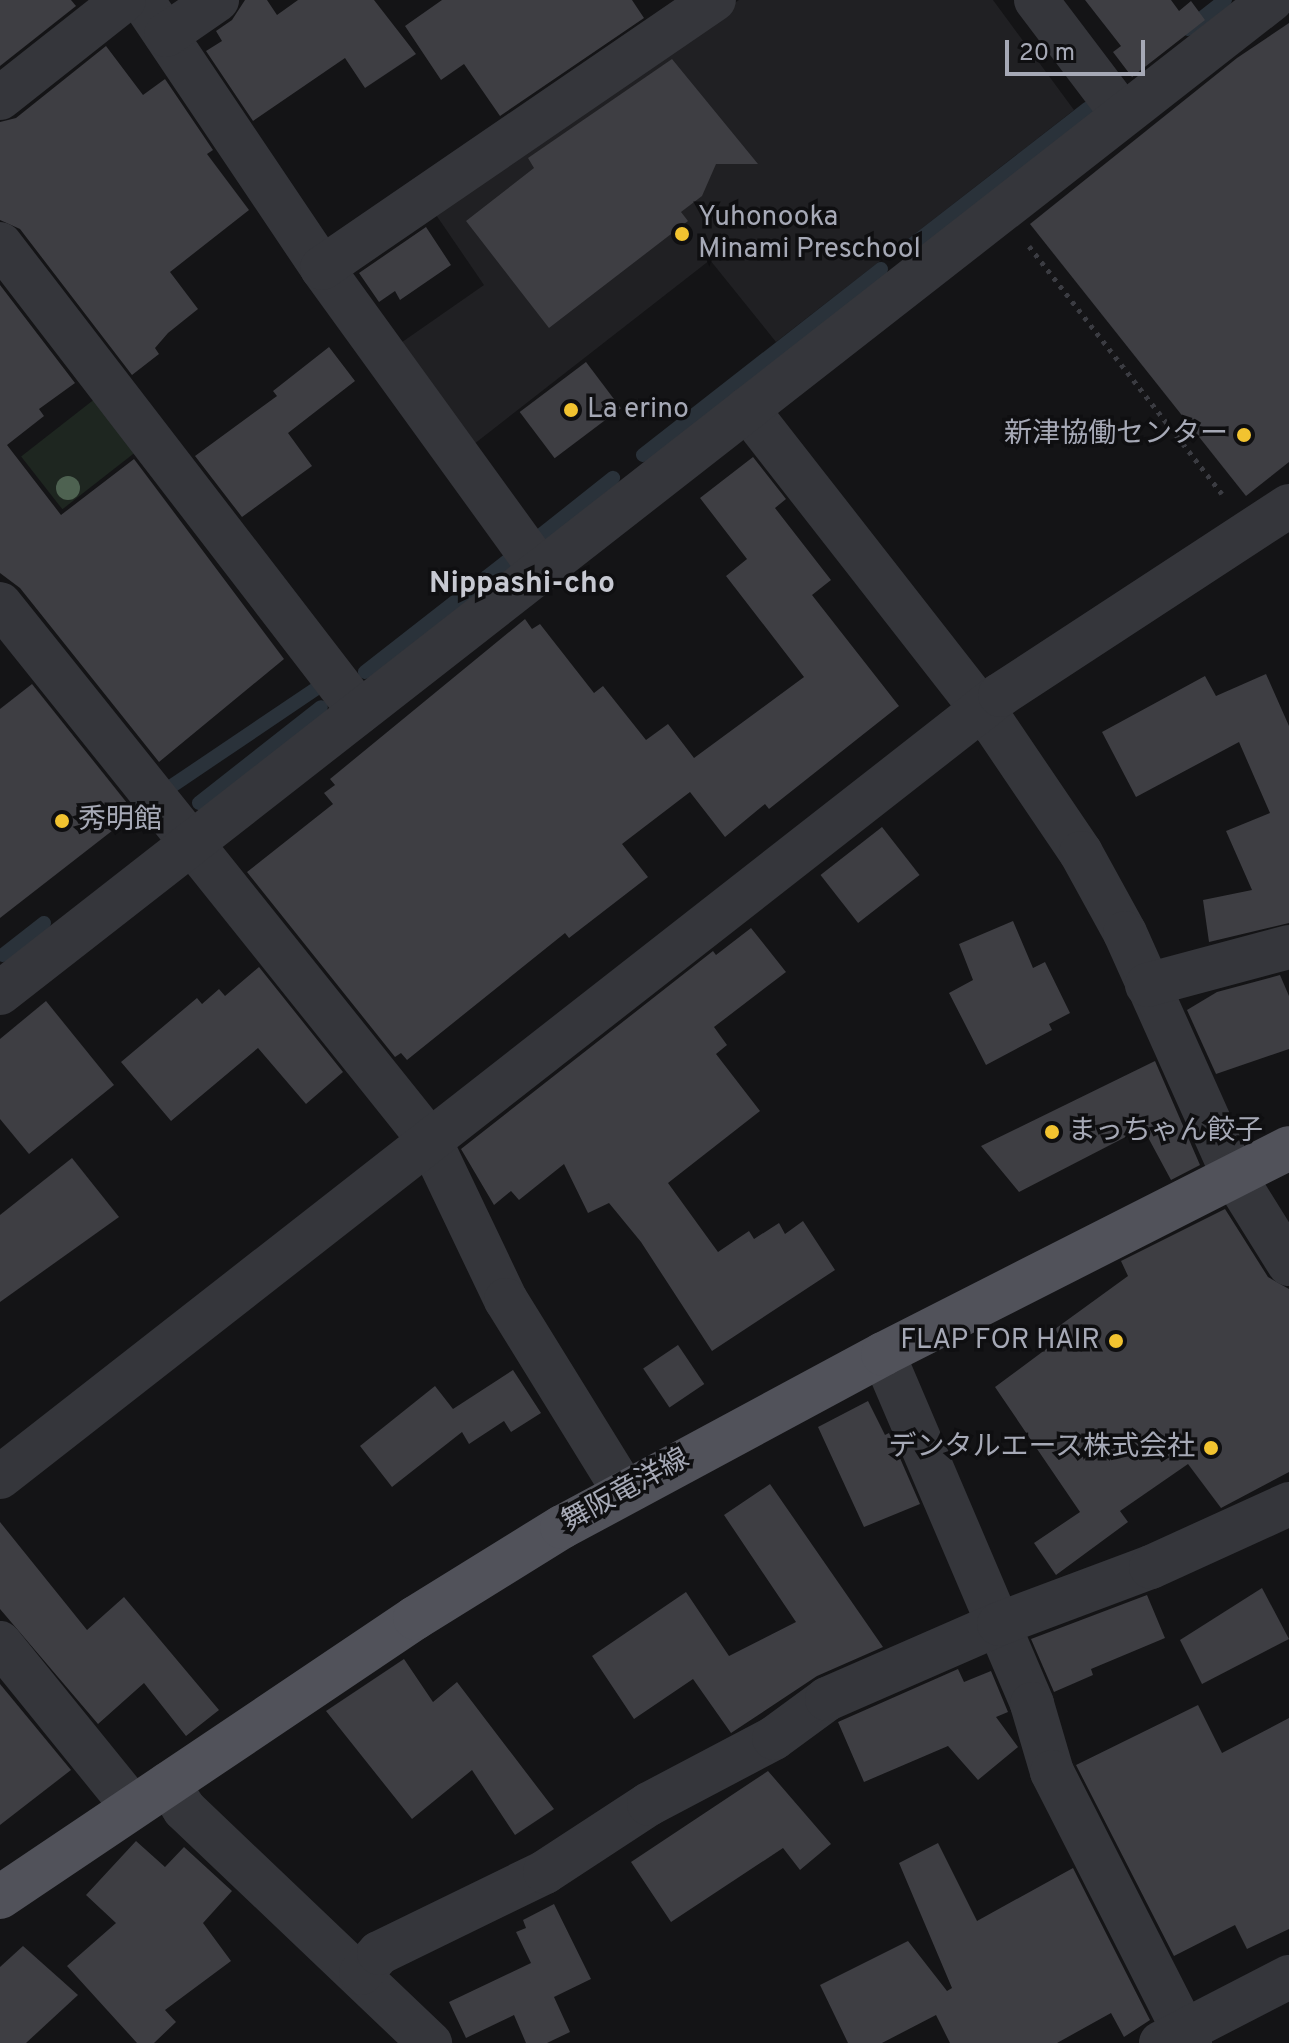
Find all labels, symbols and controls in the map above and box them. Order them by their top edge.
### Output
scale bar [1009,24,1149,74]
text: 20 m [1019,39,1075,69]
place label: Yuhonooka Minami Preschool [698,201,921,267]
marker: Yuhonooka Minami Preschool [673,225,691,243]
place label: La erino [587,393,689,427]
marker: La erino [562,401,580,419]
place label: 新津協働センター [1004,418,1228,452]
marker: 新津協働センター [1235,426,1253,444]
district label: Nippashi-cho [429,567,615,603]
place label: 秀明館 [78,804,162,838]
marker: 秀明館 [53,812,71,830]
place label: まっちゃん餃子 [1068,1115,1264,1149]
marker: まっちゃん餃子 [1043,1123,1061,1141]
place label: FLAP FOR HAIR [900,1324,1100,1358]
marker: FLAP FOR HAIR [1107,1332,1125,1350]
place label: デンタルエース株式会社 [887,1431,1195,1465]
marker: デンタルエース株式会社 [1202,1439,1220,1457]
street label: 舞阪竜洋線 [557,1442,695,1540]

